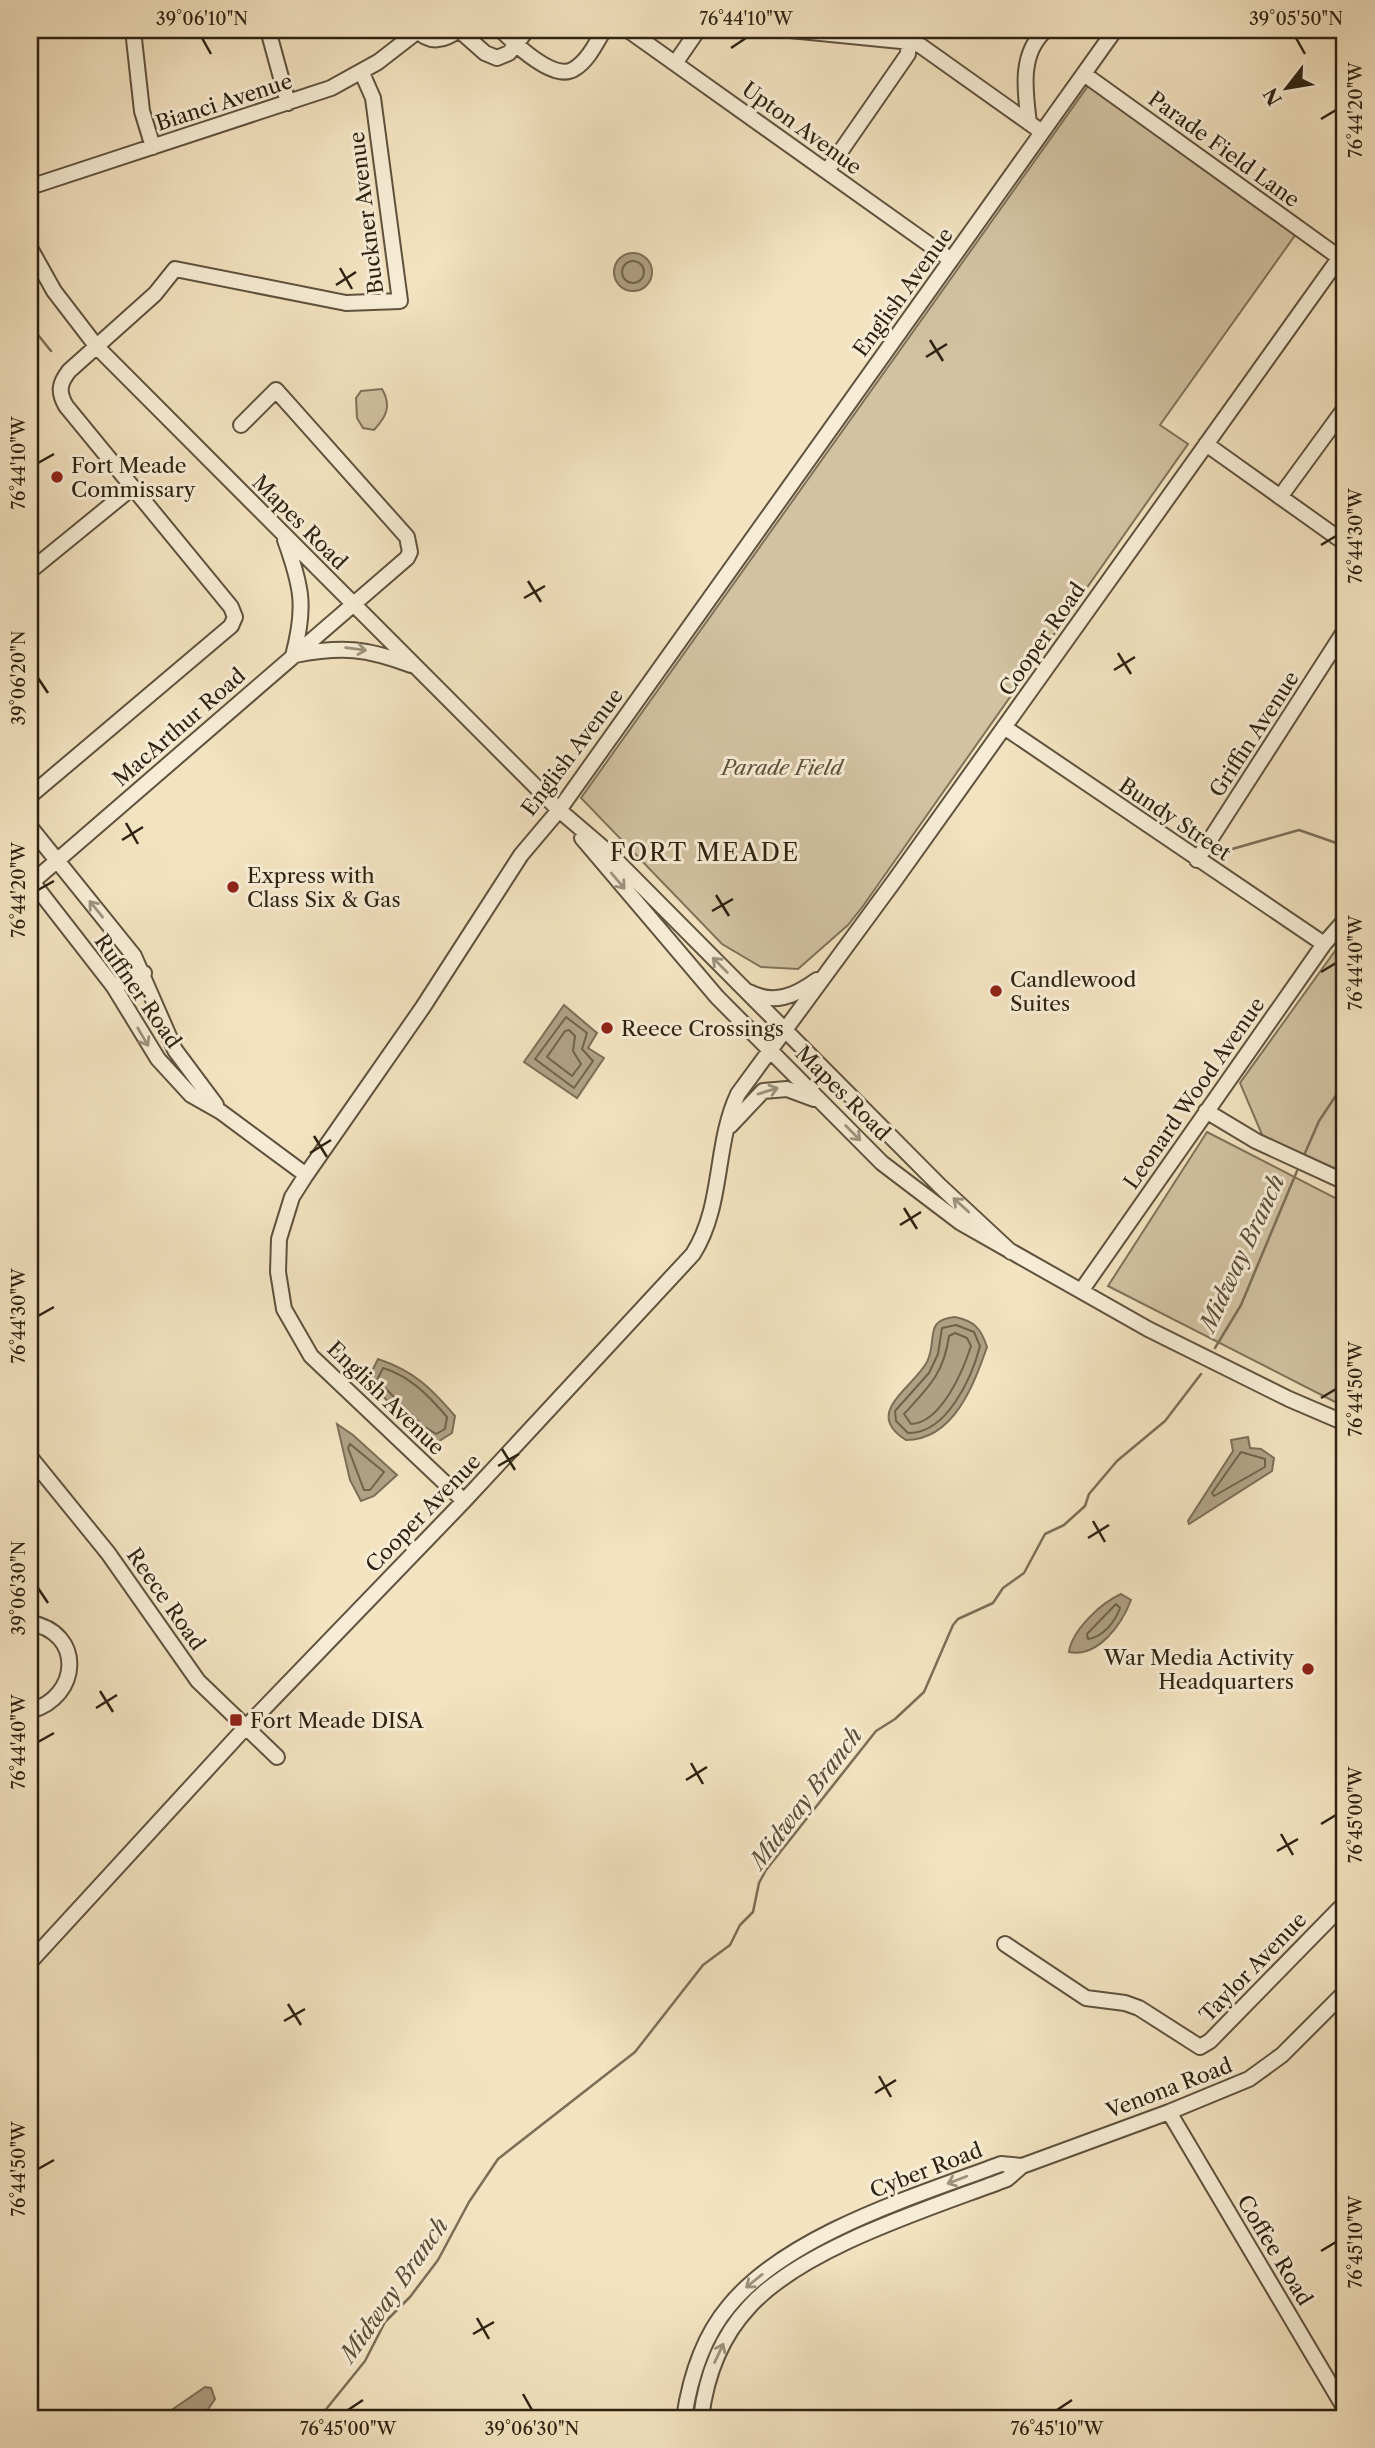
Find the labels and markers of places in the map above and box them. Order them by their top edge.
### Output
place label: Fort Meade Commissary [71,453,196,502]
marker: Fort Meade Commissary [49,469,65,485]
place label: Express with Class Six & Gas [247,863,401,912]
marker: Express with Class Six & Gas [225,879,241,895]
place label: Candlewood Suites [1010,967,1136,1016]
marker: Candlewood Suites [988,983,1004,999]
place label: Reece Crossings [621,1016,784,1041]
marker: Reece Crossings [599,1020,615,1036]
place label: War Media Activity Headquarters [1103,1645,1294,1694]
marker: War Media Activity Headquarters [1300,1661,1316,1677]
place label: Fort Meade DISA [250,1708,424,1733]
marker: Fort Meade DISA [228,1712,244,1728]

